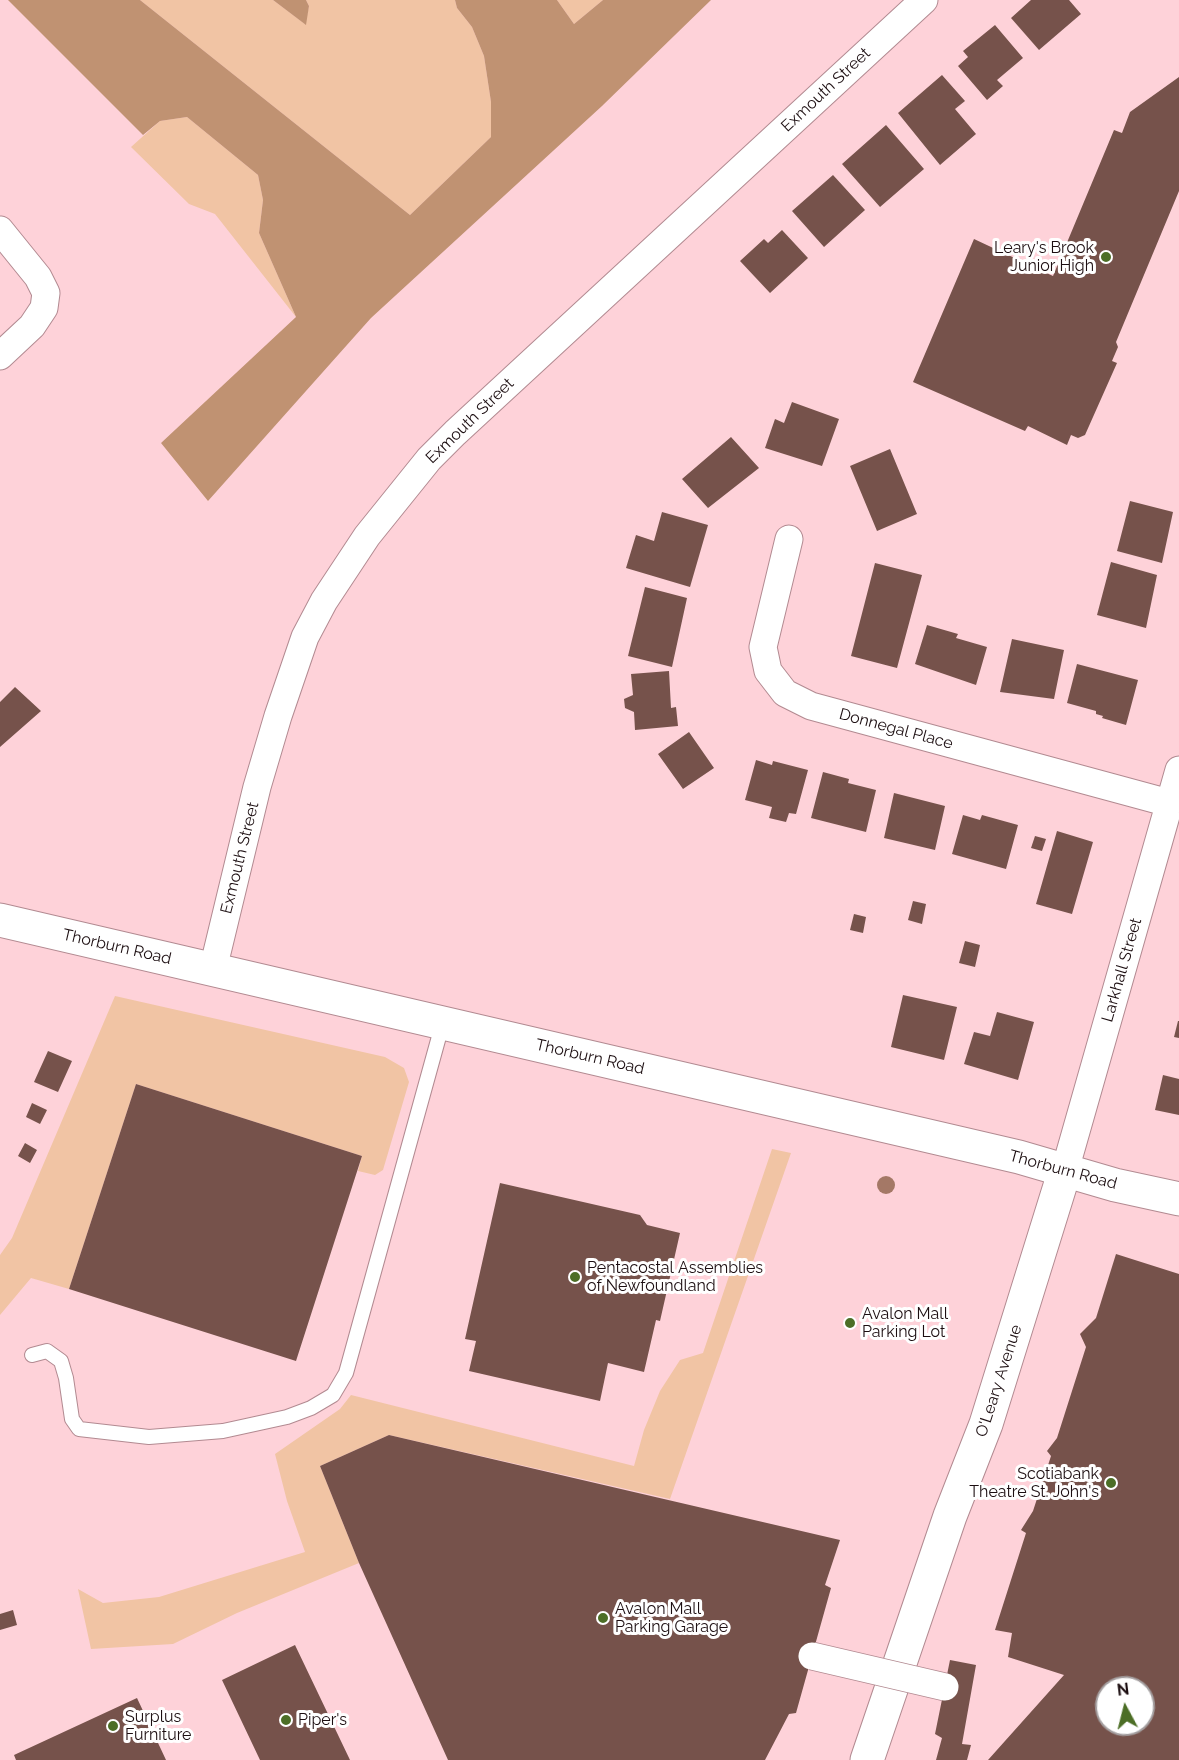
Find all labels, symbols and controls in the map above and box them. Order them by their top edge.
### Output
street label: Exmouth Street [778,44,874,136]
place label: Leary's Brook Junior High [994,238,1094,276]
marker: Leary's Brook Junior High [1099,250,1113,264]
street label: Exmouth Street [422,374,518,468]
street label: Donnegal Place [837,705,955,753]
street label: Exmouth Street [217,800,263,916]
street label: Larkhall Street [1098,916,1146,1024]
street label: Thorburn Road [61,925,173,969]
street label: Thorburn Road [534,1035,646,1079]
street label: Thorburn Road [1007,1146,1119,1194]
place label: Pentacostal Assemblies of Newfoundland [587,1258,763,1296]
marker: Pentacostal Assemblies of Newfoundland [568,1270,582,1284]
place label: Avalon Mall Parking Lot [862,1304,948,1342]
marker: Avalon Mall Parking Lot [843,1316,857,1330]
street label: O'Leary Avenue [972,1322,1026,1440]
place label: Scotiabank Theatre St. John's [969,1464,1099,1502]
marker: Scotiabank Theatre St. John's [1104,1476,1118,1490]
place label: Avalon Mall Parking Garage [615,1599,728,1637]
marker: Avalon Mall Parking Garage [596,1611,610,1625]
north arrow [1095,1676,1155,1736]
text: N [1116,1679,1130,1700]
place label: Surplus Furniture [125,1707,191,1745]
place label: Piper's [298,1710,347,1730]
marker: Piper's [279,1713,293,1727]
marker: Surplus Furniture [106,1719,120,1733]

